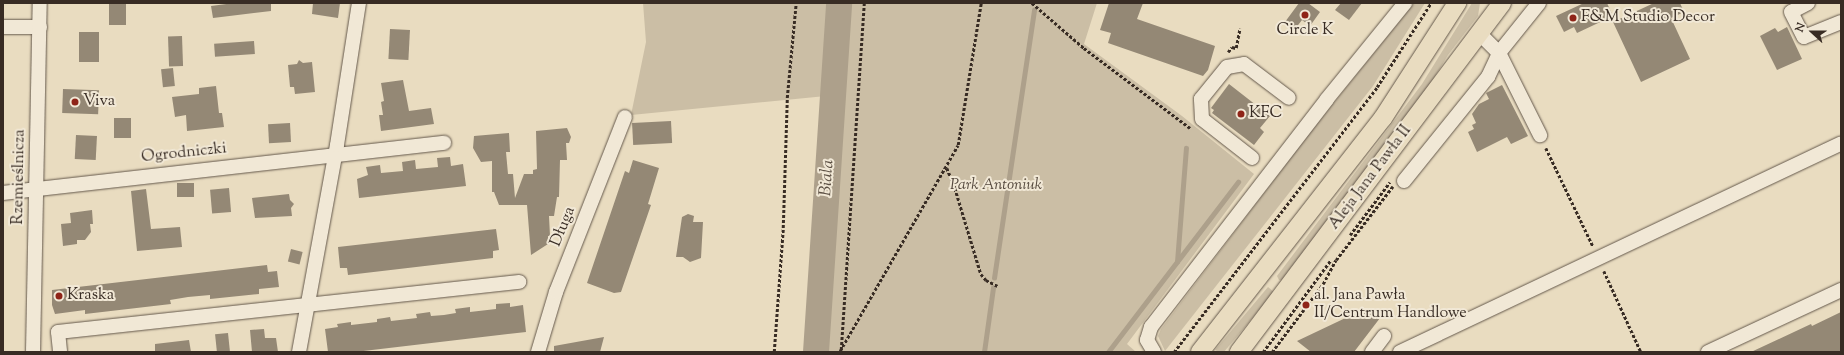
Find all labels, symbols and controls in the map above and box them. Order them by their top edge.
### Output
place label: F&M Studio Decor [1581,8,1715,28]
marker: Circle K [1300,10,1310,20]
north arrow [1792,12,1832,52]
marker: F&M Studio Decor [1568,13,1578,23]
place label: Circle K [1276,21,1334,41]
text: N [1792,21,1810,35]
place label: Viva [83,92,115,112]
marker: Viva [70,97,80,107]
place label: KFC [1249,104,1282,124]
marker: KFC [1236,109,1246,119]
street label: Aleja Jana Pawła II [1325,122,1417,234]
street label: Rzemieślnicza [10,129,30,225]
street label: Ogrodniczki [140,140,228,168]
water label: Biala [817,159,839,197]
park label: Park Antoniuk [950,176,1042,196]
street label: Długa [547,204,581,250]
place label: Kraska [67,286,114,306]
place label: al. Jana Pawła II/Centrum Handlowe [1314,286,1467,324]
marker: Kraska [54,291,64,301]
marker: al. Jana Pawła II/Centrum Handlowe [1301,300,1311,310]

